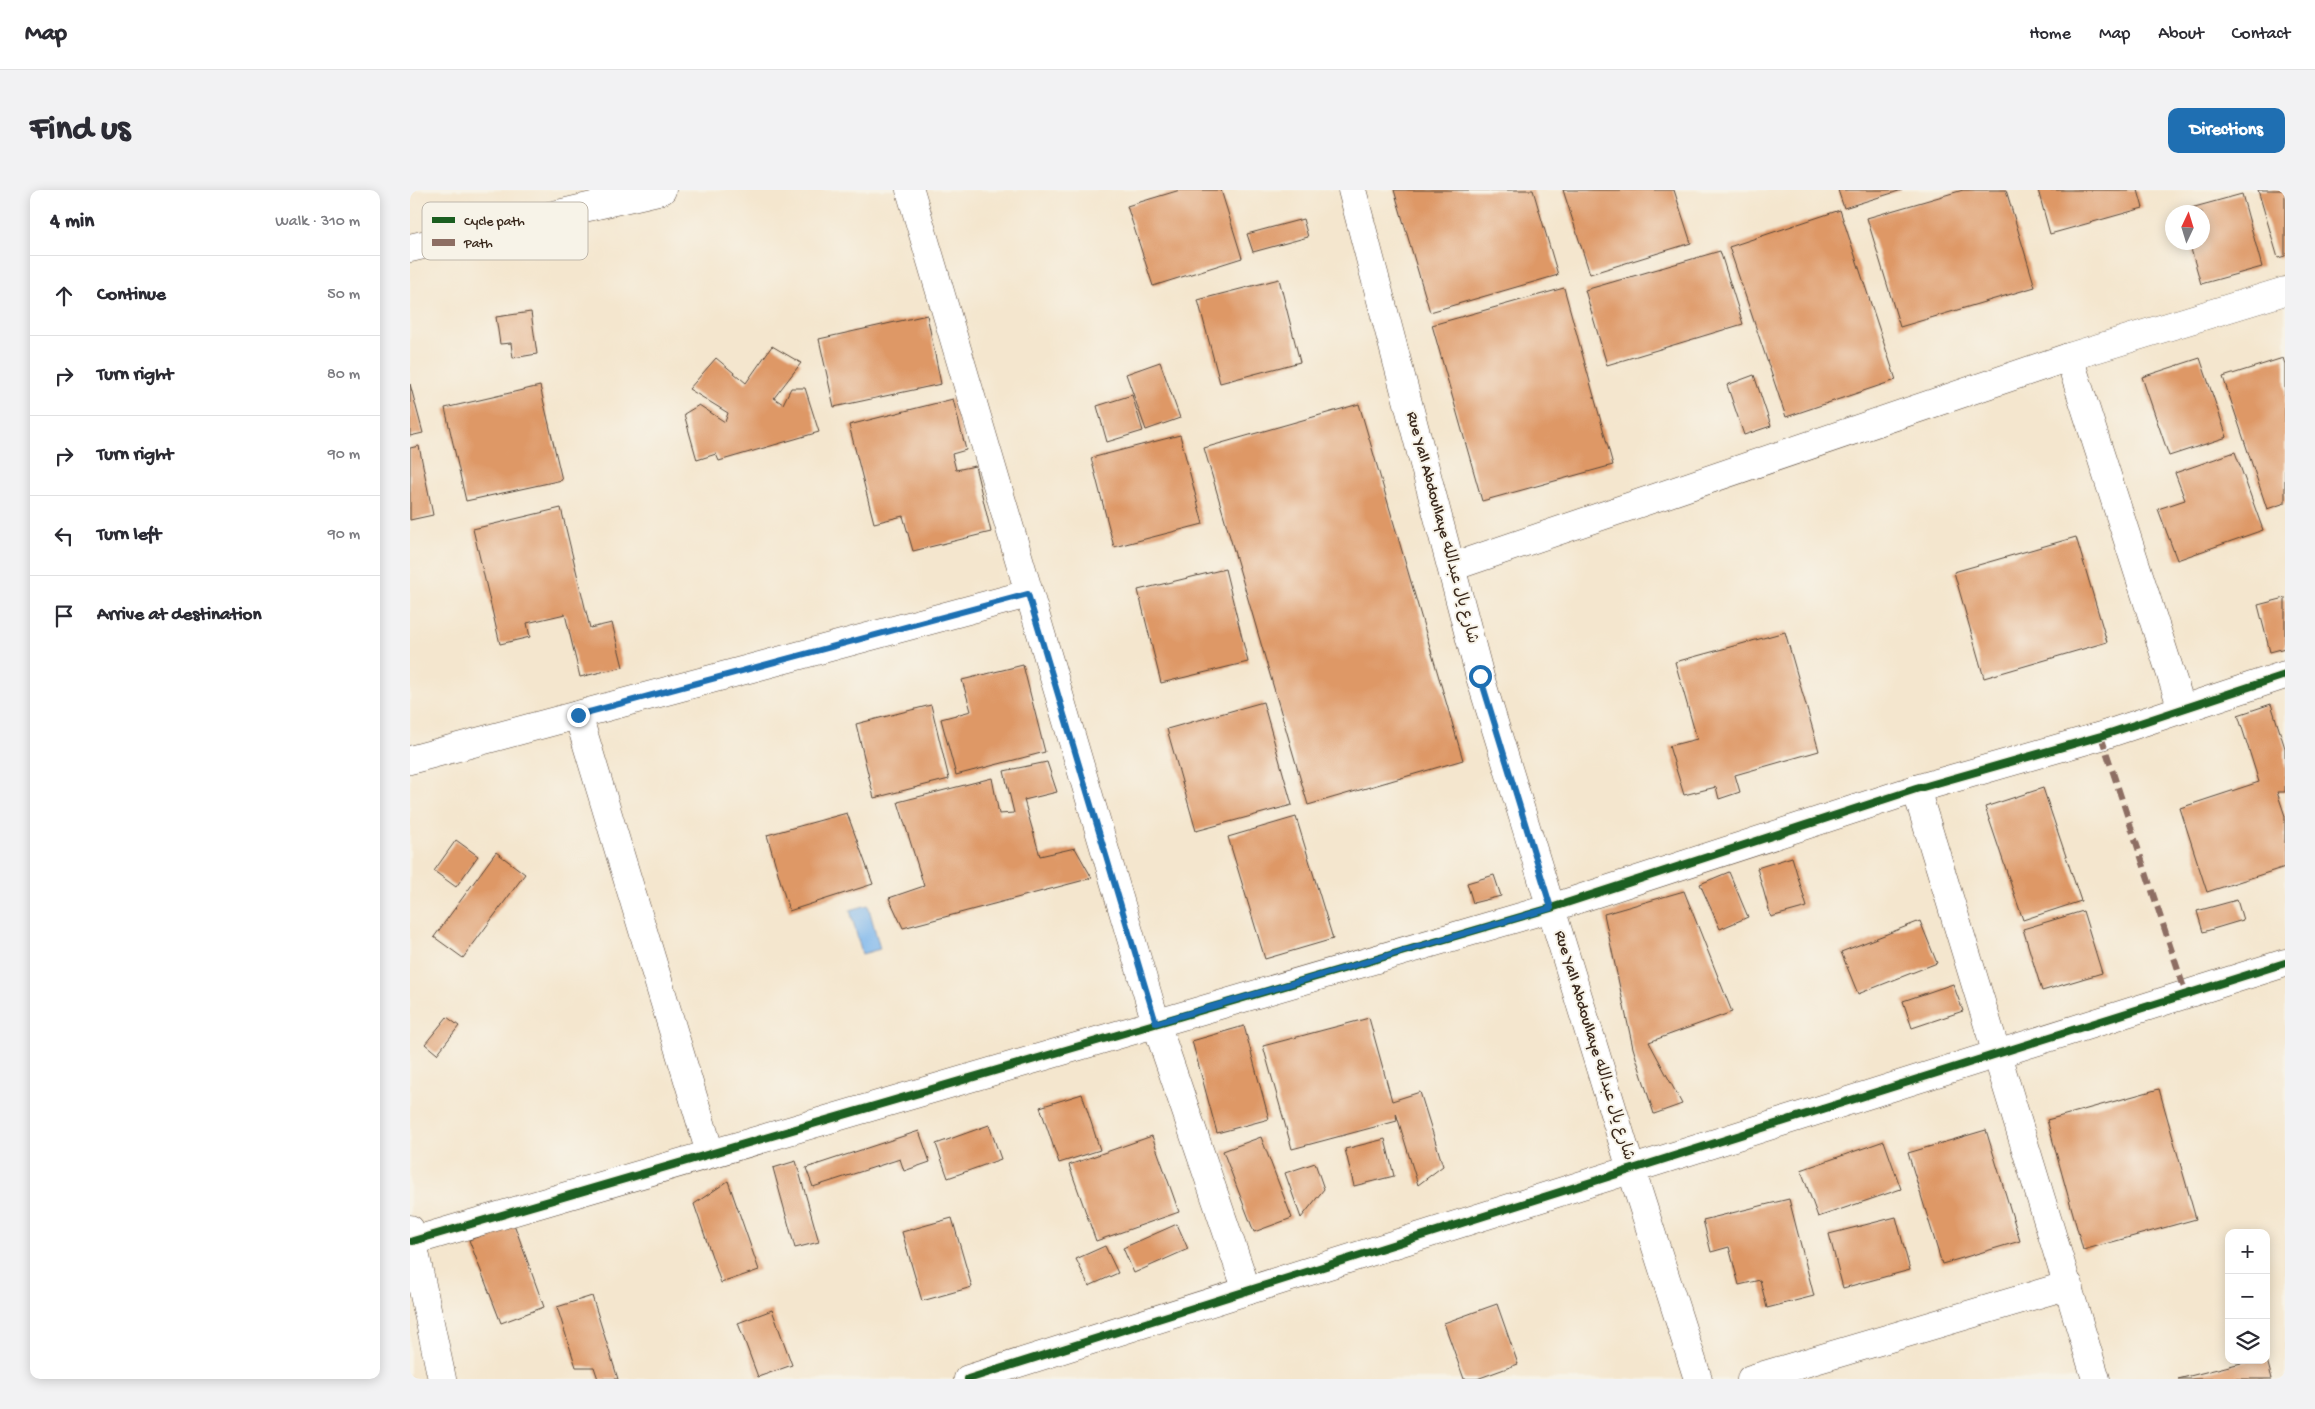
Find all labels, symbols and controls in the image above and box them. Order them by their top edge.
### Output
text: Map [25,20,67,49]
text: Home [2029,24,2071,45]
text: Map [2099,24,2130,45]
text: About [2158,24,2204,45]
text: Contact [2232,24,2290,45]
button: Directions [2168,108,2285,153]
text: Find us [30,110,130,151]
legend [422,202,588,260]
north arrow [2165,205,2210,250]
text: 4 min [50,210,94,235]
text: Walk · 310 m [275,213,360,232]
text: Cycle path [464,214,525,231]
text: Path [463,236,493,253]
icon: ahead [50,282,78,310]
text: Continue [97,284,166,307]
text: 50 m [327,286,360,305]
icon: right [50,362,78,390]
text: Turn right [97,364,173,387]
text: 80 m [327,366,360,385]
street label: Rue Yall Abdoullaye شارع يال عبدالله [1401,410,1481,646]
icon: right [50,442,78,470]
text: Turn right [97,444,173,467]
text: 90 m [328,446,360,465]
icon: left [50,522,78,550]
text: Turn left [97,524,161,547]
text: 90 m [328,526,360,545]
icon: arrive [50,602,78,630]
text: Arrive at destination [97,604,261,627]
route start [1469,665,1492,688]
route end [567,704,590,727]
street label: Rue Yall Abdoullaye شارع يال عبدالله [1549,929,1637,1163]
map controls [2225,1229,2270,1364]
button: + [2225,1229,2270,1274]
button: − [2225,1274,2270,1319]
button: layers [2225,1319,2270,1364]

